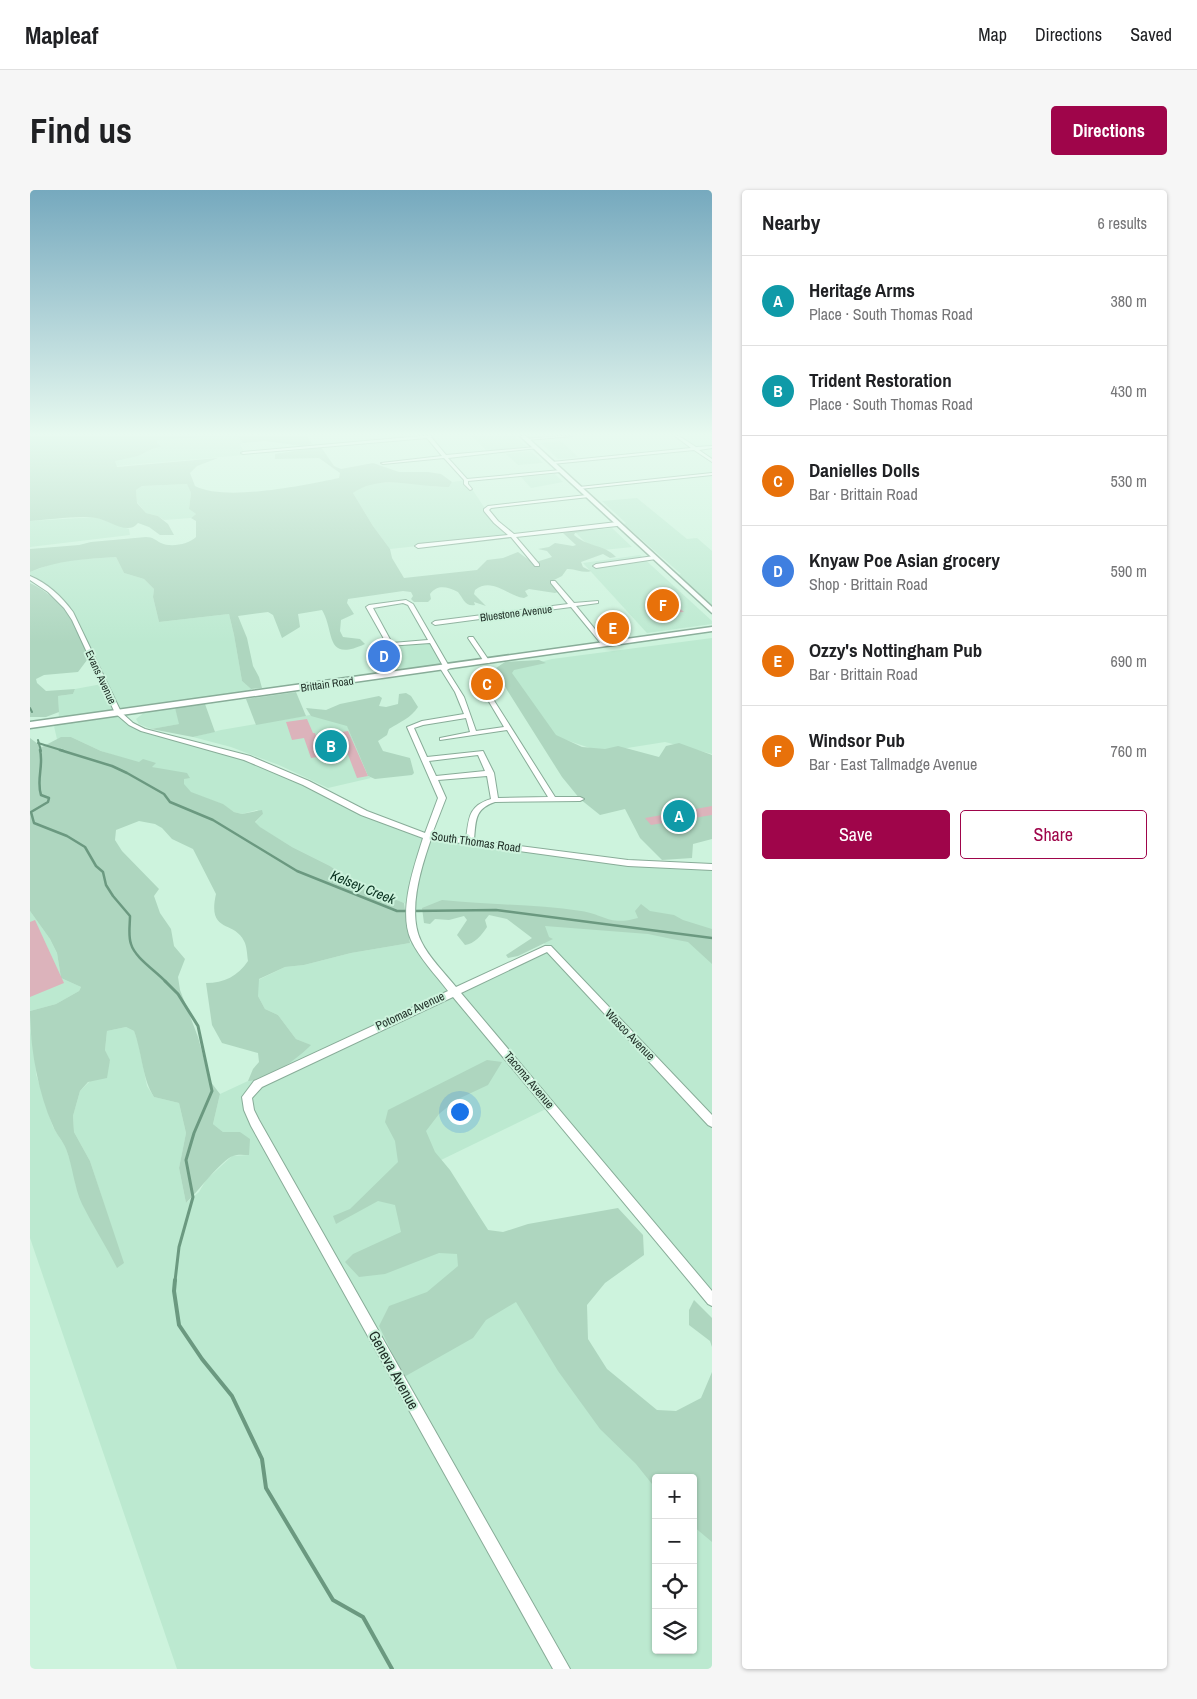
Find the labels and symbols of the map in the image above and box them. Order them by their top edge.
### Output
pin: F [647,586,679,624]
street label: Bluestone Avenue [479,602,553,624]
pin: E [597,609,629,647]
pin: D [368,637,400,675]
street label: Evans Avenue [82,648,120,706]
pin: C [471,665,503,703]
street label: Brittain Road [300,673,354,695]
pin: B [315,727,347,765]
pin: A [663,797,695,835]
street label: South Thomas Road [430,828,522,856]
water label: Kelsey Creek [328,866,399,909]
street label: Potomac Avenue [373,988,447,1034]
street label: Wasco Avenue [602,1006,658,1064]
street label: Tacoma Avenue [500,1048,558,1112]
your location [447,1099,473,1125]
street label: Geneva Avenue [364,1327,424,1413]

